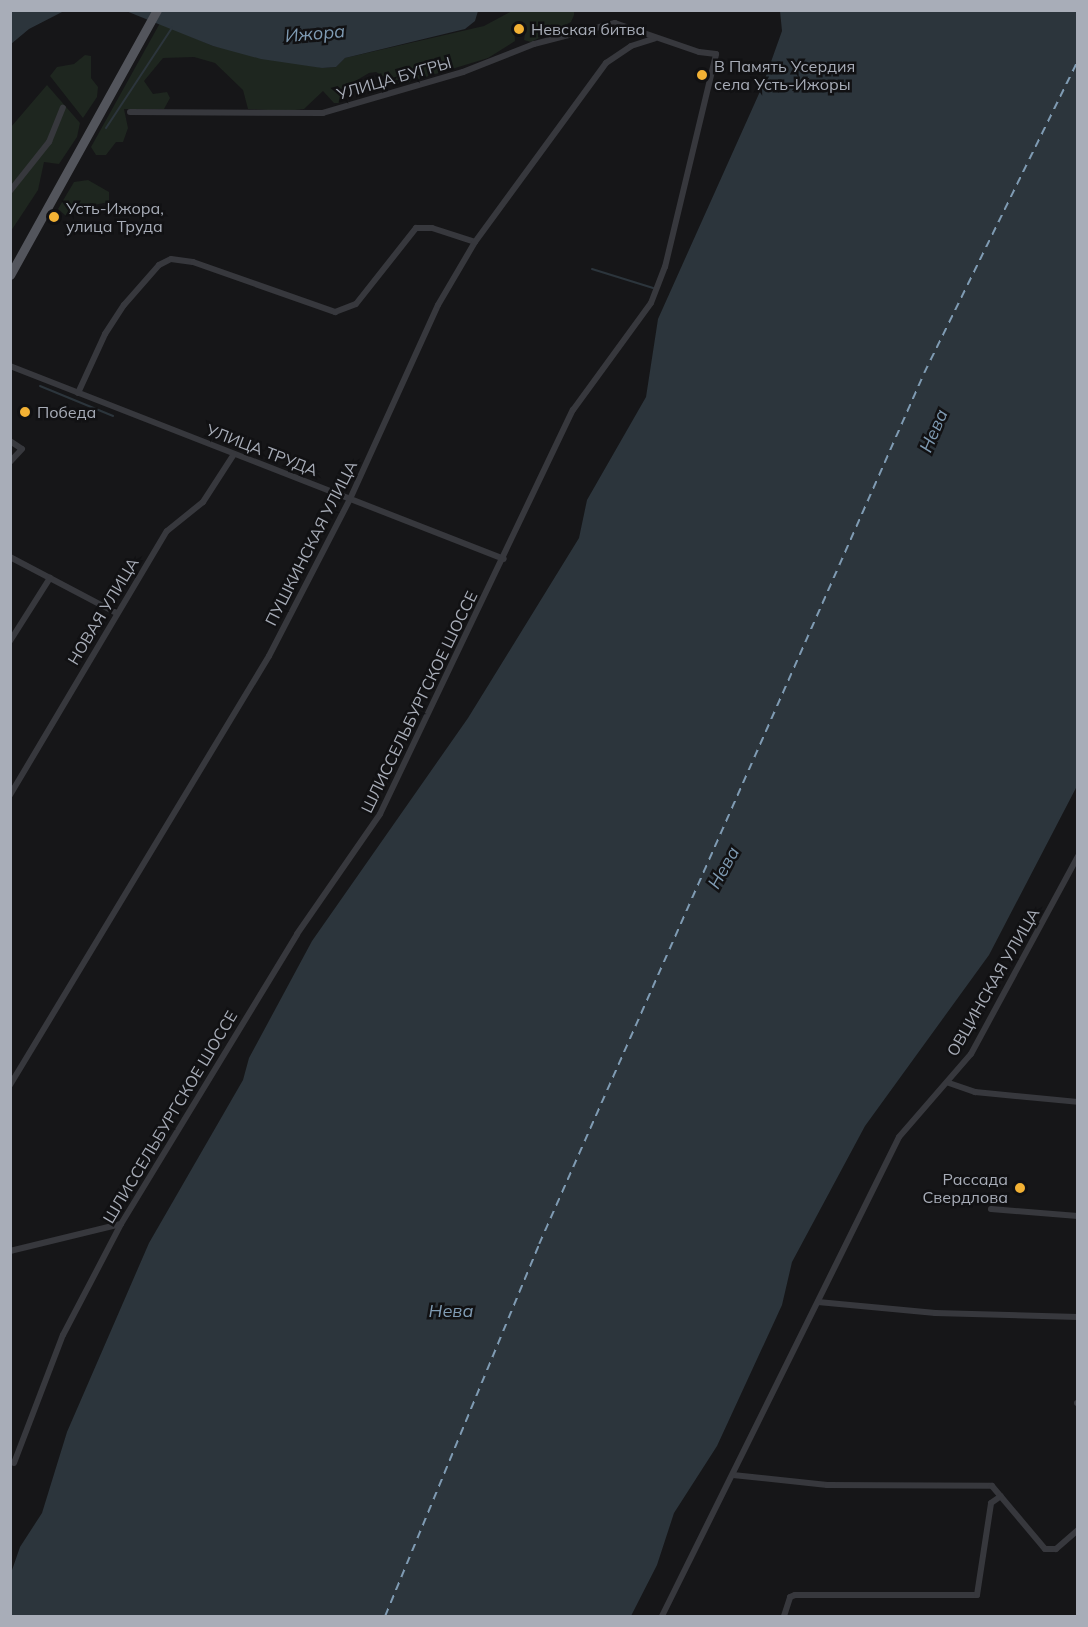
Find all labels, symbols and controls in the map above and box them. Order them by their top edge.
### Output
place label: Невская битва [531,19,645,39]
water label: Ижора [284,21,346,47]
marker: Невская битва [512,22,526,36]
street label: УЛИЦА БУГРЫ [335,52,453,104]
place label: В Память Усердия села Усть-Ижоры [714,56,855,94]
marker: В Память Усердия села Усть-Ижоры [695,68,709,82]
place label: Усть-Ижора, улица Труда [66,198,164,236]
marker: Усть-Ижора, улица Труда [47,210,61,224]
place label: Победа [37,402,96,422]
marker: Победа [18,405,32,419]
water label: Нева [915,406,953,456]
street label: УЛИЦА ТРУДА [204,420,320,480]
street label: ПУШКИНСКАЯ УЛИЦА [261,457,361,629]
street label: НОВАЯ УЛИЦА [63,554,143,668]
street label: ШЛИССЕЛЬБУРГСКОЕ ШОССЕ [357,588,481,816]
water label: Нева [704,843,744,893]
street label: ОВЦИНСКАЯ УЛИЦА [943,905,1043,1059]
street label: ШЛИССЕЛЬБУРГСКОЕ ШОССЕ [99,1007,241,1227]
place label: Рассада Свердлова [922,1169,1008,1207]
marker: Рассада Свердлова [1013,1181,1027,1195]
water label: Нева [429,1300,473,1322]

